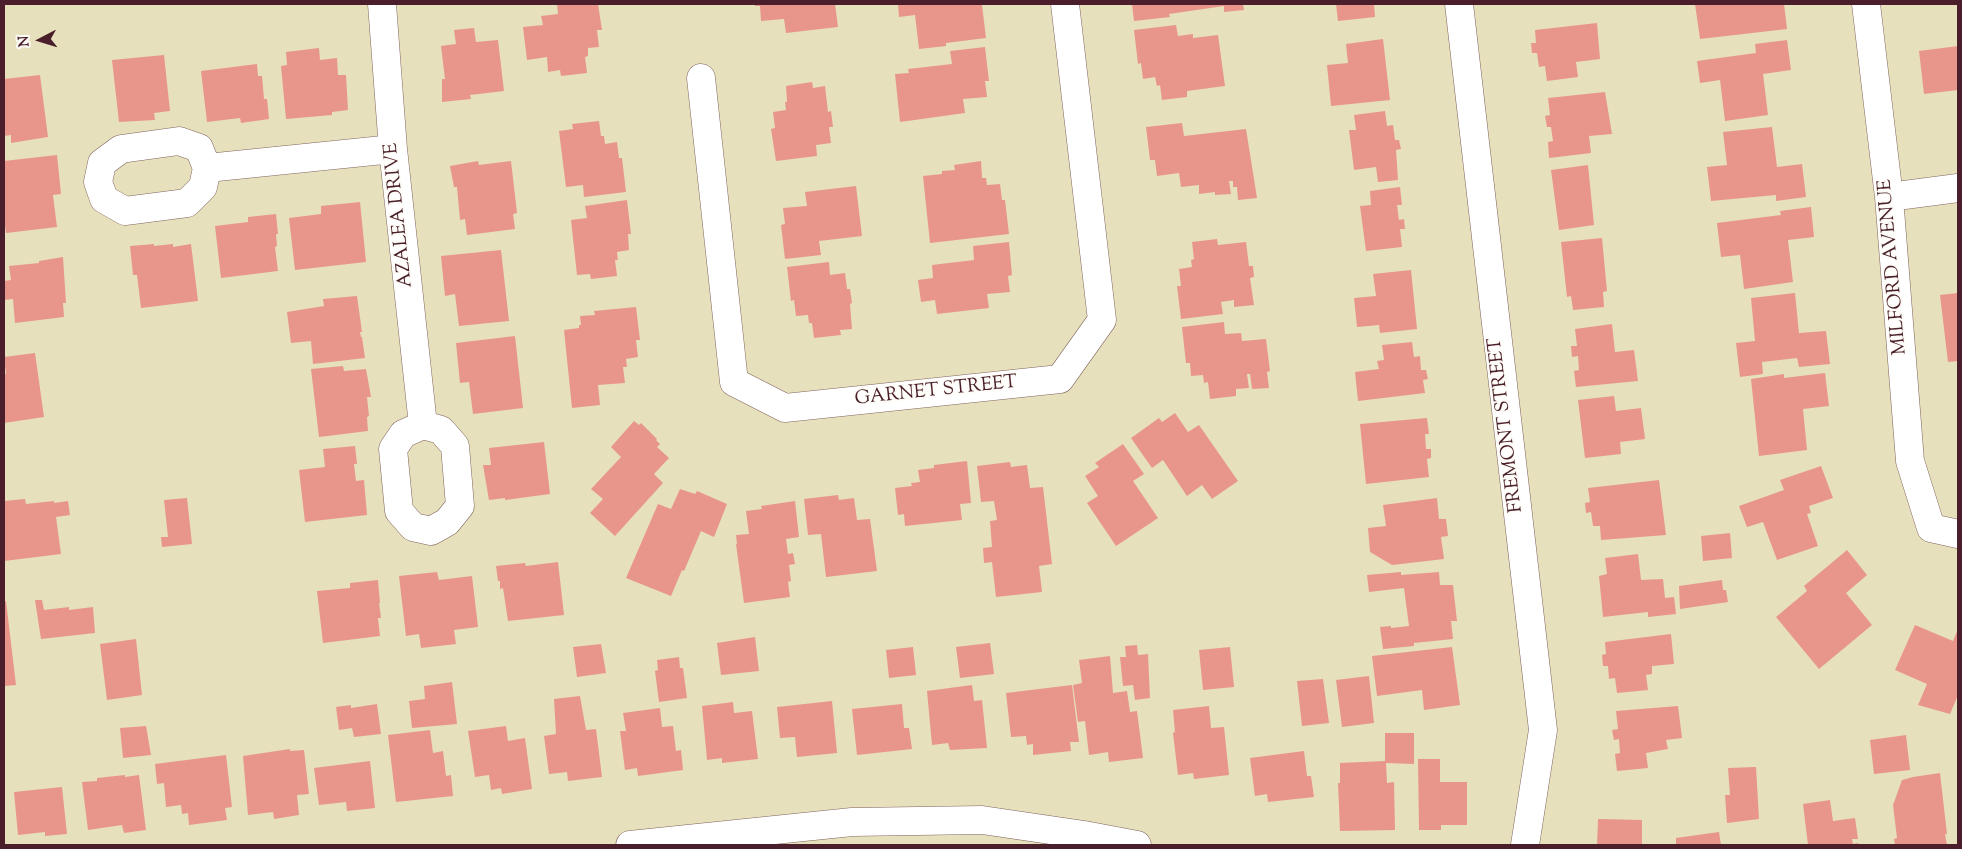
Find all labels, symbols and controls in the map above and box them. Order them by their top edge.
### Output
north arrow [15,15,65,65]
text: N [15,35,36,48]
street label: AZALEA DRIVE [381,141,419,289]
street label: MILFORD AVENUE [1875,178,1913,356]
street label: FREMONT STREET [1485,336,1529,514]
street label: GARNET STREET [854,372,1018,412]

